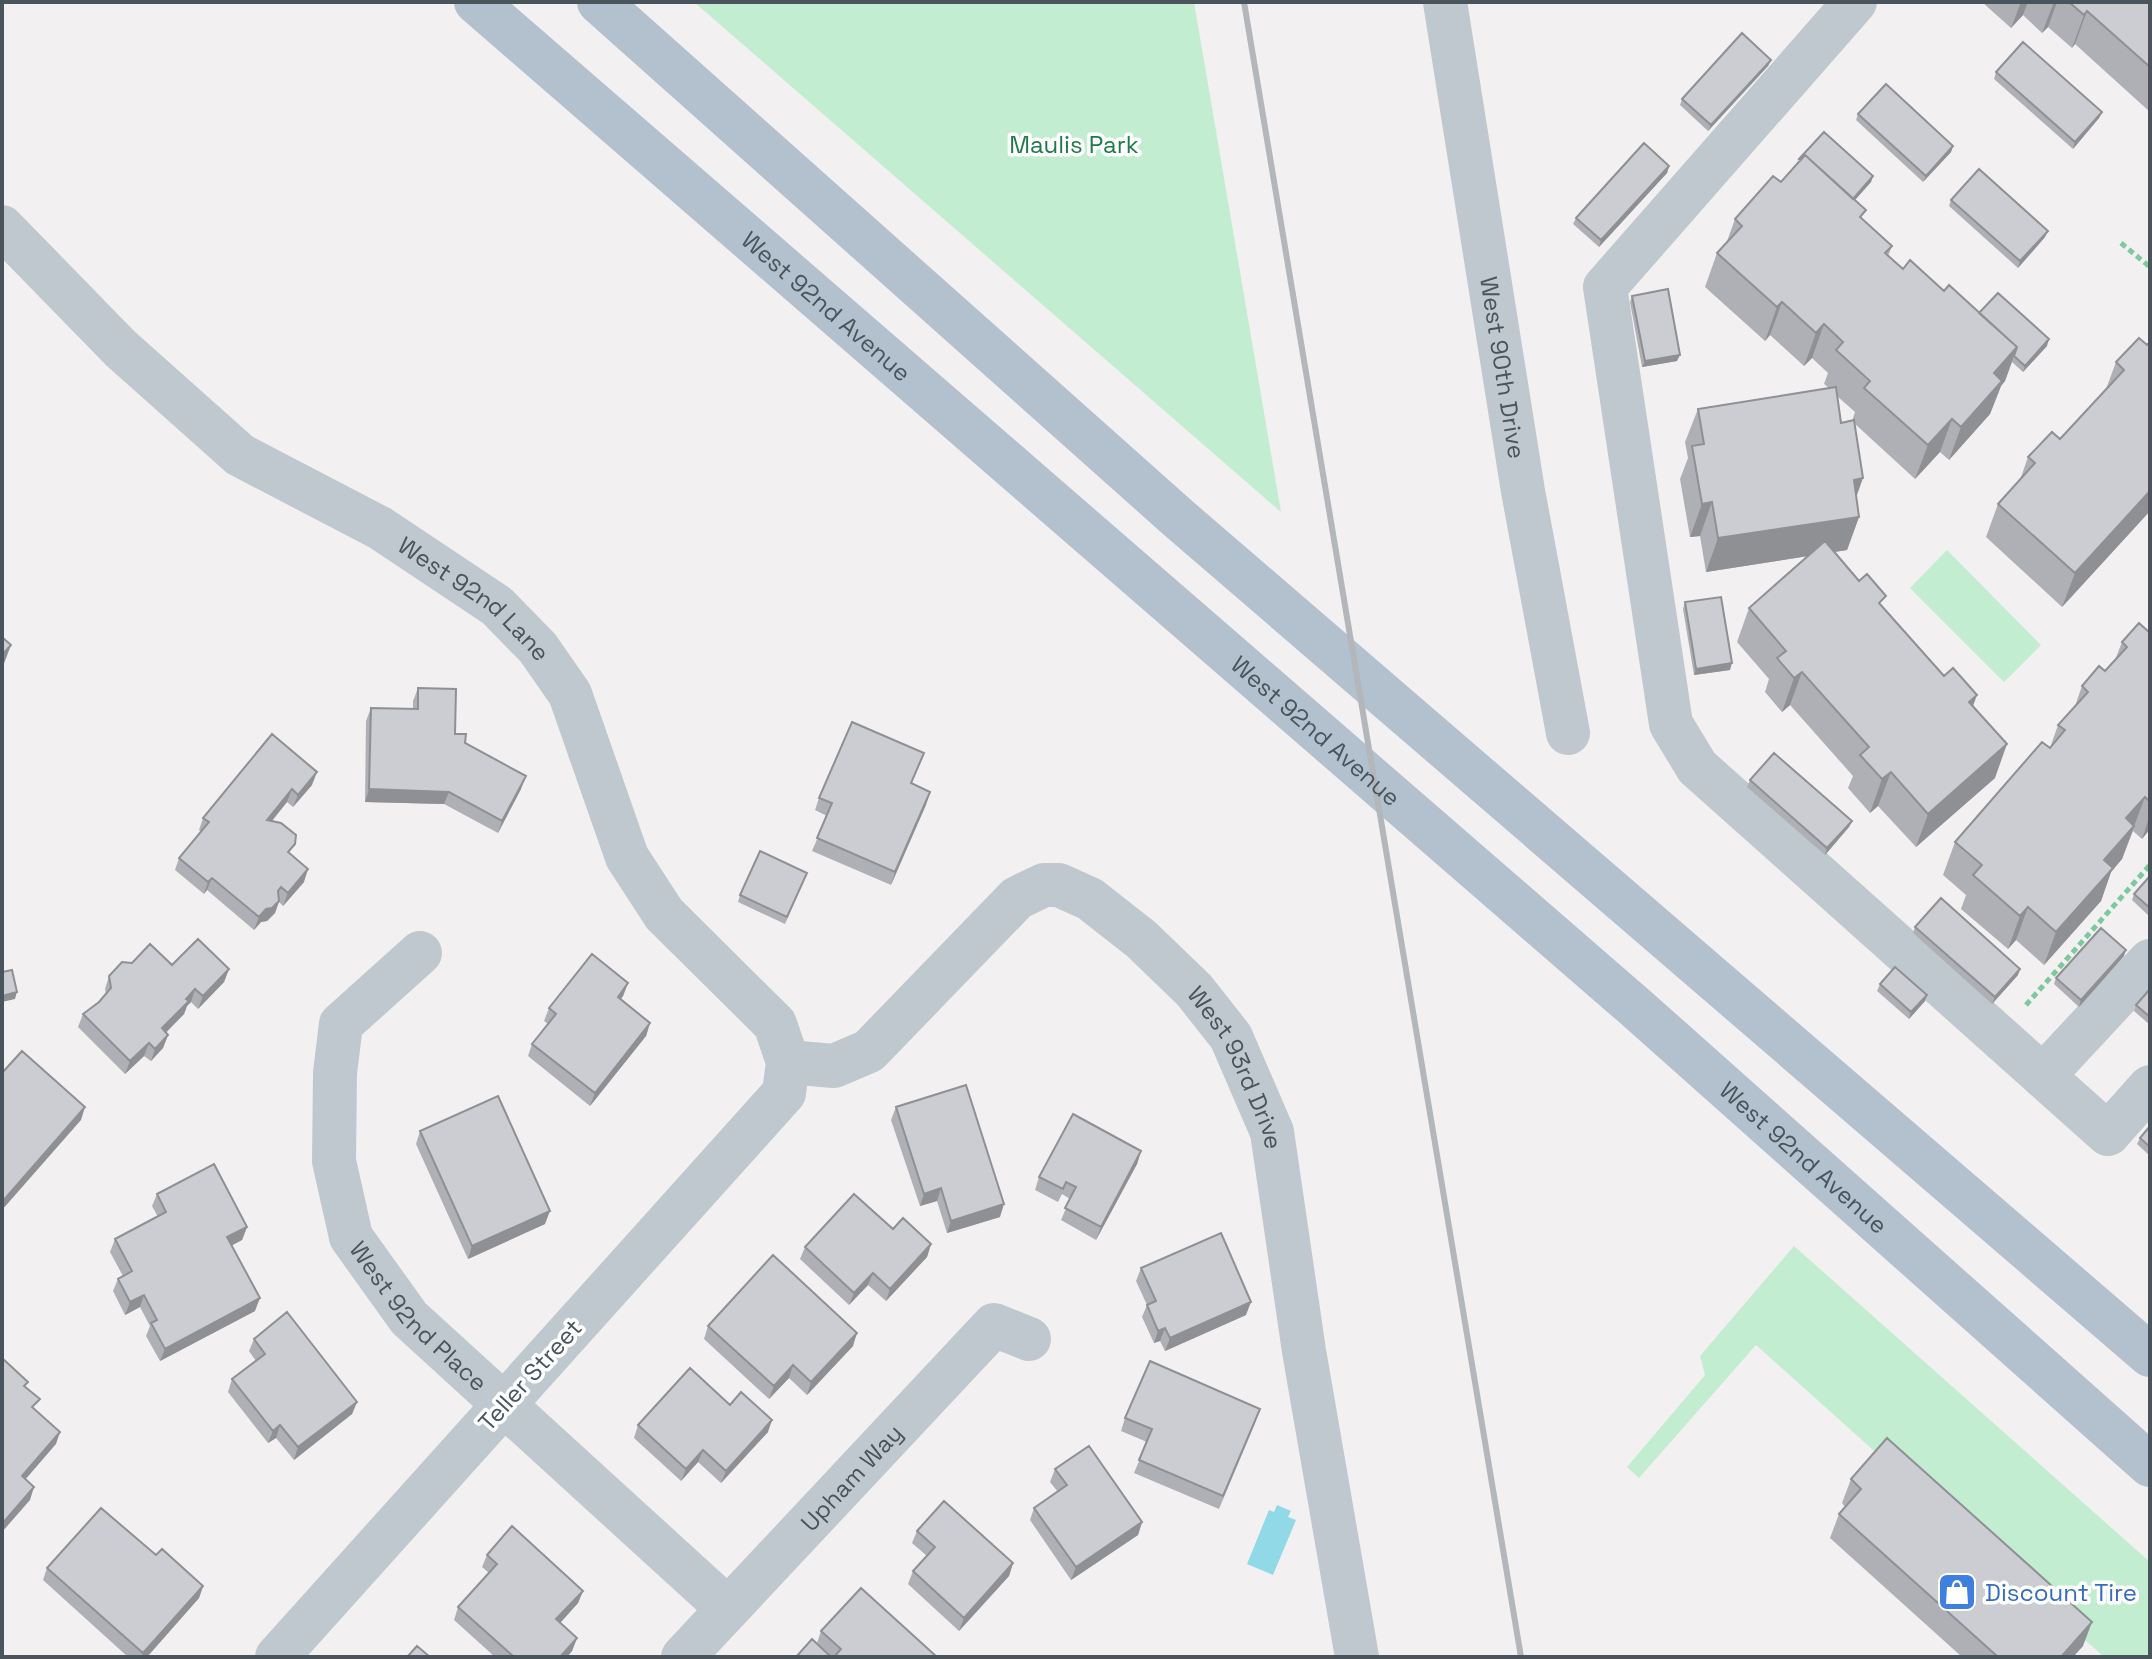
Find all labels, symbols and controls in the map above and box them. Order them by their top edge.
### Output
park label: Maulis Park [1009,129,1139,160]
street label: West 92nd Avenue [735,224,918,388]
street label: West 90th Drive [1473,274,1533,461]
street label: West 92nd Lane [393,529,558,667]
street label: West 92nd Avenue [1225,648,1407,812]
street label: West 93rd Drive [1181,979,1290,1151]
street label: West 92nd Avenue [1713,1074,1894,1240]
street label: West 92nd Place [343,1235,494,1398]
street label: Teller Street [471,1312,589,1438]
street label: Upham Way [794,1417,909,1538]
shop icon: Discount Tire [1936,1571,1978,1613]
place label: Discount Tire [1985,1577,2137,1608]

